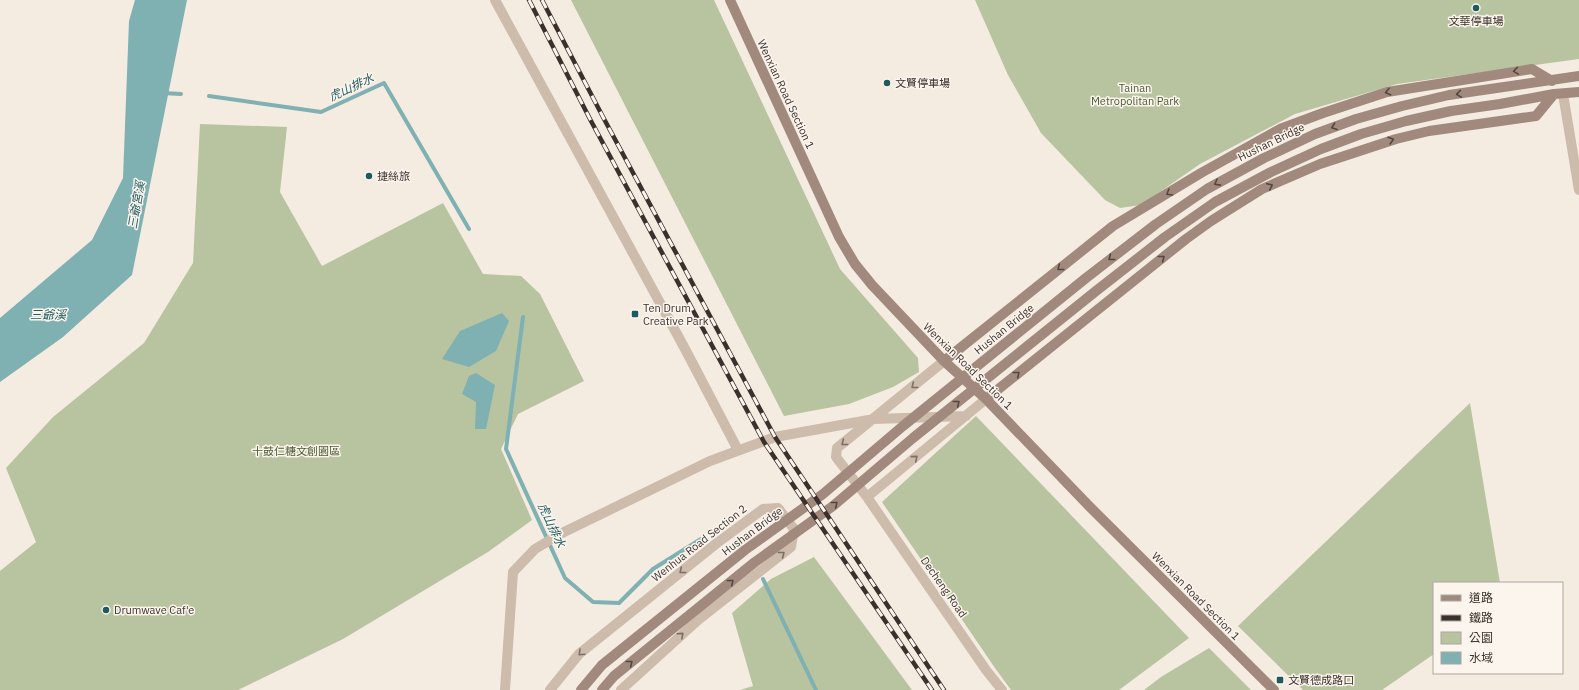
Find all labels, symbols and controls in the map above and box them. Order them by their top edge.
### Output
marker: 文華停車場 [1471,3,1481,13]
place label: 文華停車場 [1449,14,1504,28]
street label: Wenxian Road Section 1 [755,37,818,151]
one-way arrow [1513,66,1519,75]
water label: 虎山排水 [326,70,377,104]
place label: 文賢停車場 [895,76,950,90]
marker: 文賢停車場 [882,78,892,88]
park label: Tainan Metropolitan Park [1091,81,1179,108]
one-way arrow [1385,88,1391,96]
one-way arrow [1456,89,1463,98]
street label: Hushan Bridge [1235,120,1307,164]
one-way arrow [1331,122,1338,130]
one-way arrow [1388,136,1395,145]
place label: 捷絲旅 [377,169,410,183]
marker: 捷絲旅 [364,171,374,181]
water label: 三爺宮溪 [124,178,148,230]
one-way arrow [1214,178,1221,186]
one-way arrow [1265,183,1273,191]
one-way arrow [1166,188,1173,195]
one-way arrow [1109,254,1116,261]
one-way arrow [1158,256,1165,263]
one-way arrow [1058,263,1065,270]
place label: Ten Drum Creative Park [643,301,709,328]
street label: Hushan Bridge [971,301,1037,357]
water label: 三爺溪 [30,307,68,322]
marker: Ten Drum Creative Park [630,309,640,319]
street label: Wenxian Road Section 1 [920,320,1016,413]
one-way arrow [1012,372,1019,379]
one-way arrow [911,382,919,389]
one-way arrow [952,401,959,408]
one-way arrow [841,438,848,445]
park label: 十鼓仁糖文創園區 [252,444,340,458]
one-way arrow [910,455,918,462]
water label: 虎山排水 [535,500,569,551]
street label: Wenhua Road Section 2 [649,501,749,585]
one-way arrow [831,502,838,509]
street label: Hushan Bridge [719,504,785,558]
street label: Wenxian Road Section 1 [1149,549,1243,643]
one-way arrow [778,551,785,558]
street label: Decheng Road [918,554,970,620]
one-way arrow [679,567,687,574]
one-way arrow [726,579,734,586]
legend [1433,582,1563,674]
text: 道路 [1469,590,1493,605]
place label: Drumwave Caf'e [114,603,194,617]
marker: Drumwave Caf'e [101,605,111,615]
text: 鐵路 [1469,610,1493,625]
text: 公園 [1469,630,1493,645]
one-way arrow [676,632,684,640]
one-way arrow [578,648,586,656]
text: 水域 [1469,650,1493,665]
one-way arrow [625,661,632,668]
place label: 文賢德成路口 [1288,673,1354,687]
marker: 文賢德成路口 [1275,675,1285,685]

